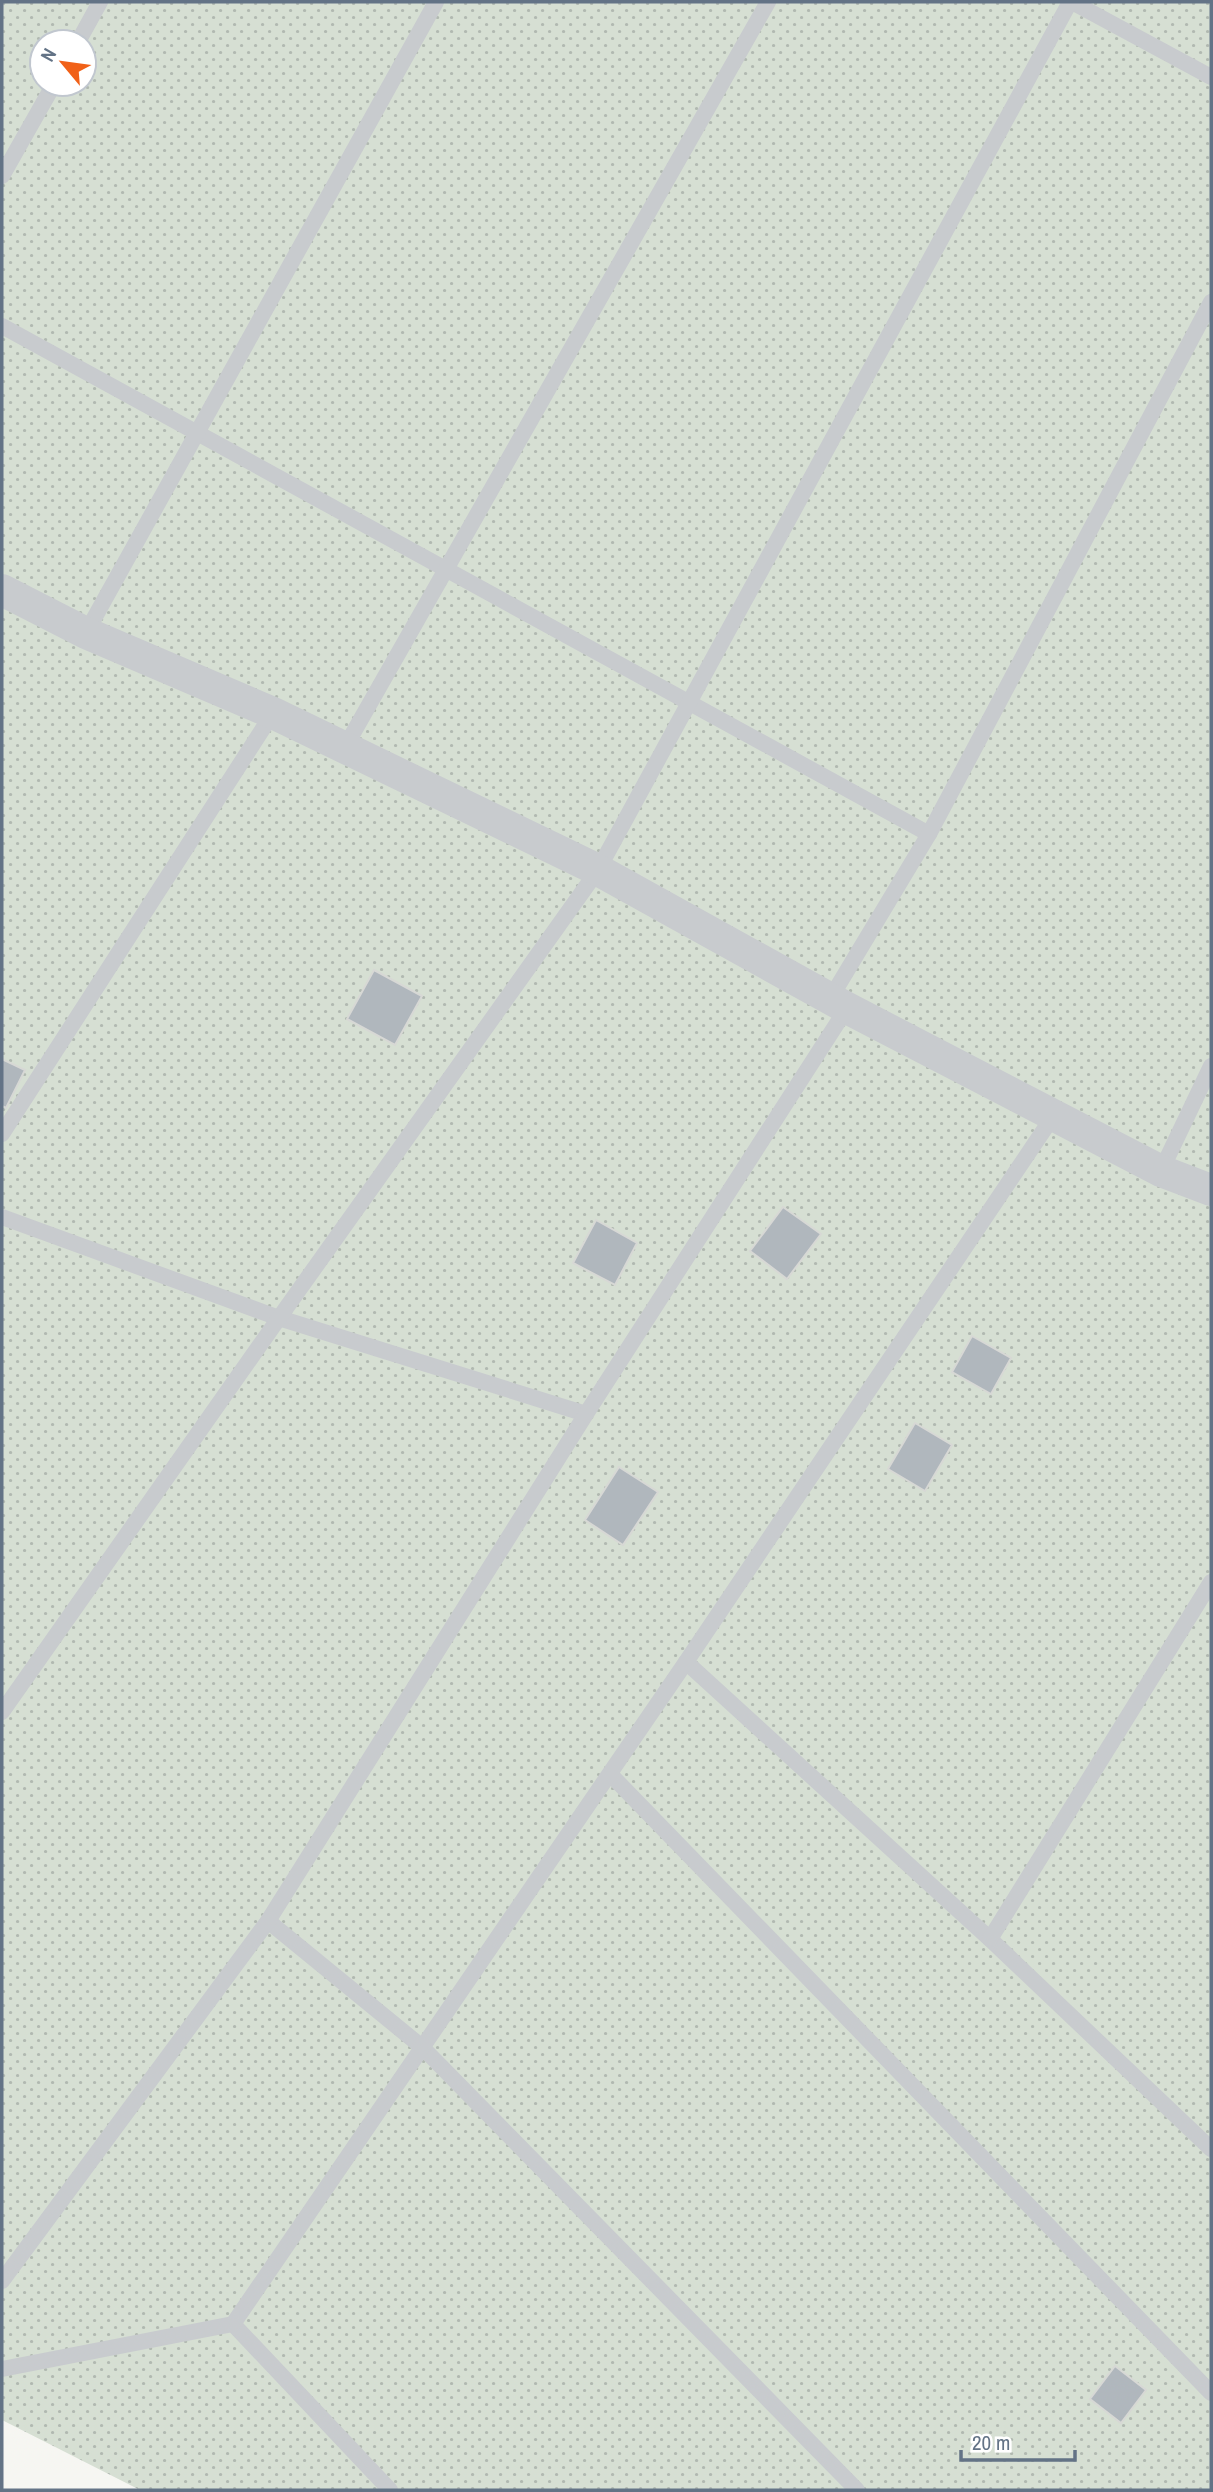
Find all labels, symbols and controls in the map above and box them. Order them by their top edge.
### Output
north arrow [28,28,98,98]
text: N [34,44,62,66]
scale bar [961,2418,1075,2462]
text: 20 m [972,2428,1010,2457]

